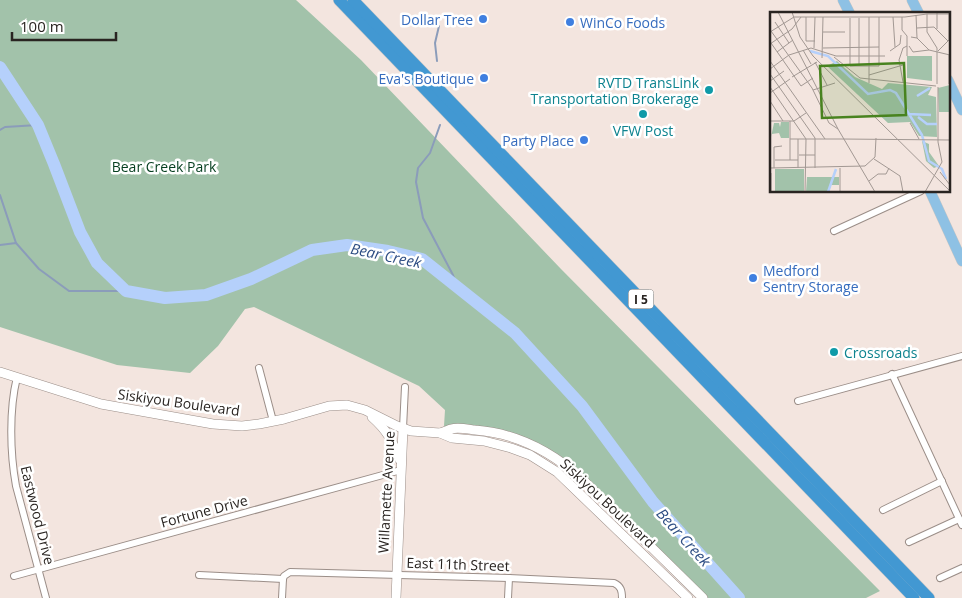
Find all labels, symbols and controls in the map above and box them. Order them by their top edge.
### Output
scale bar [12,10,116,42]
place label: Dollar Tree [401,10,473,29]
inset map [770,12,950,192]
marker: Dollar Tree [477,13,489,25]
place label: WinCo Foods [580,13,666,32]
text: 100 m [20,16,64,36]
marker: WinCo Foods [564,16,576,28]
place label: Eva's Boutique [378,69,474,88]
marker: Eva's Boutique [478,72,490,84]
place label: RVTD TransLink Transportation Brokerage [531,73,700,108]
marker: RVTD TransLink Transportation Brokerage [703,84,715,96]
marker: VFW Post [637,108,649,120]
place label: VFW Post [613,121,673,140]
place label: Party Place [502,131,574,150]
marker: Party Place [578,134,590,146]
park label: Bear Creek Park [112,157,217,176]
water label: Bear Creek [349,238,424,272]
place label: Medford Sentry Storage [763,261,859,296]
marker: Medford Sentry Storage [747,272,759,284]
road number: I 5 [628,290,654,308]
place label: Crossroads [844,343,918,362]
marker: Crossroads [828,346,840,358]
street label: Siskiyou Boulevard [117,384,241,420]
street label: Willamette Avenue [373,430,399,554]
street label: Siskiyou Boulevard [557,454,659,552]
street label: Eastwood Drive [17,464,60,567]
street label: Fortune Drive [158,490,250,532]
water label: Bear Creek [653,504,716,571]
street label: East 11th Street [406,553,510,575]

